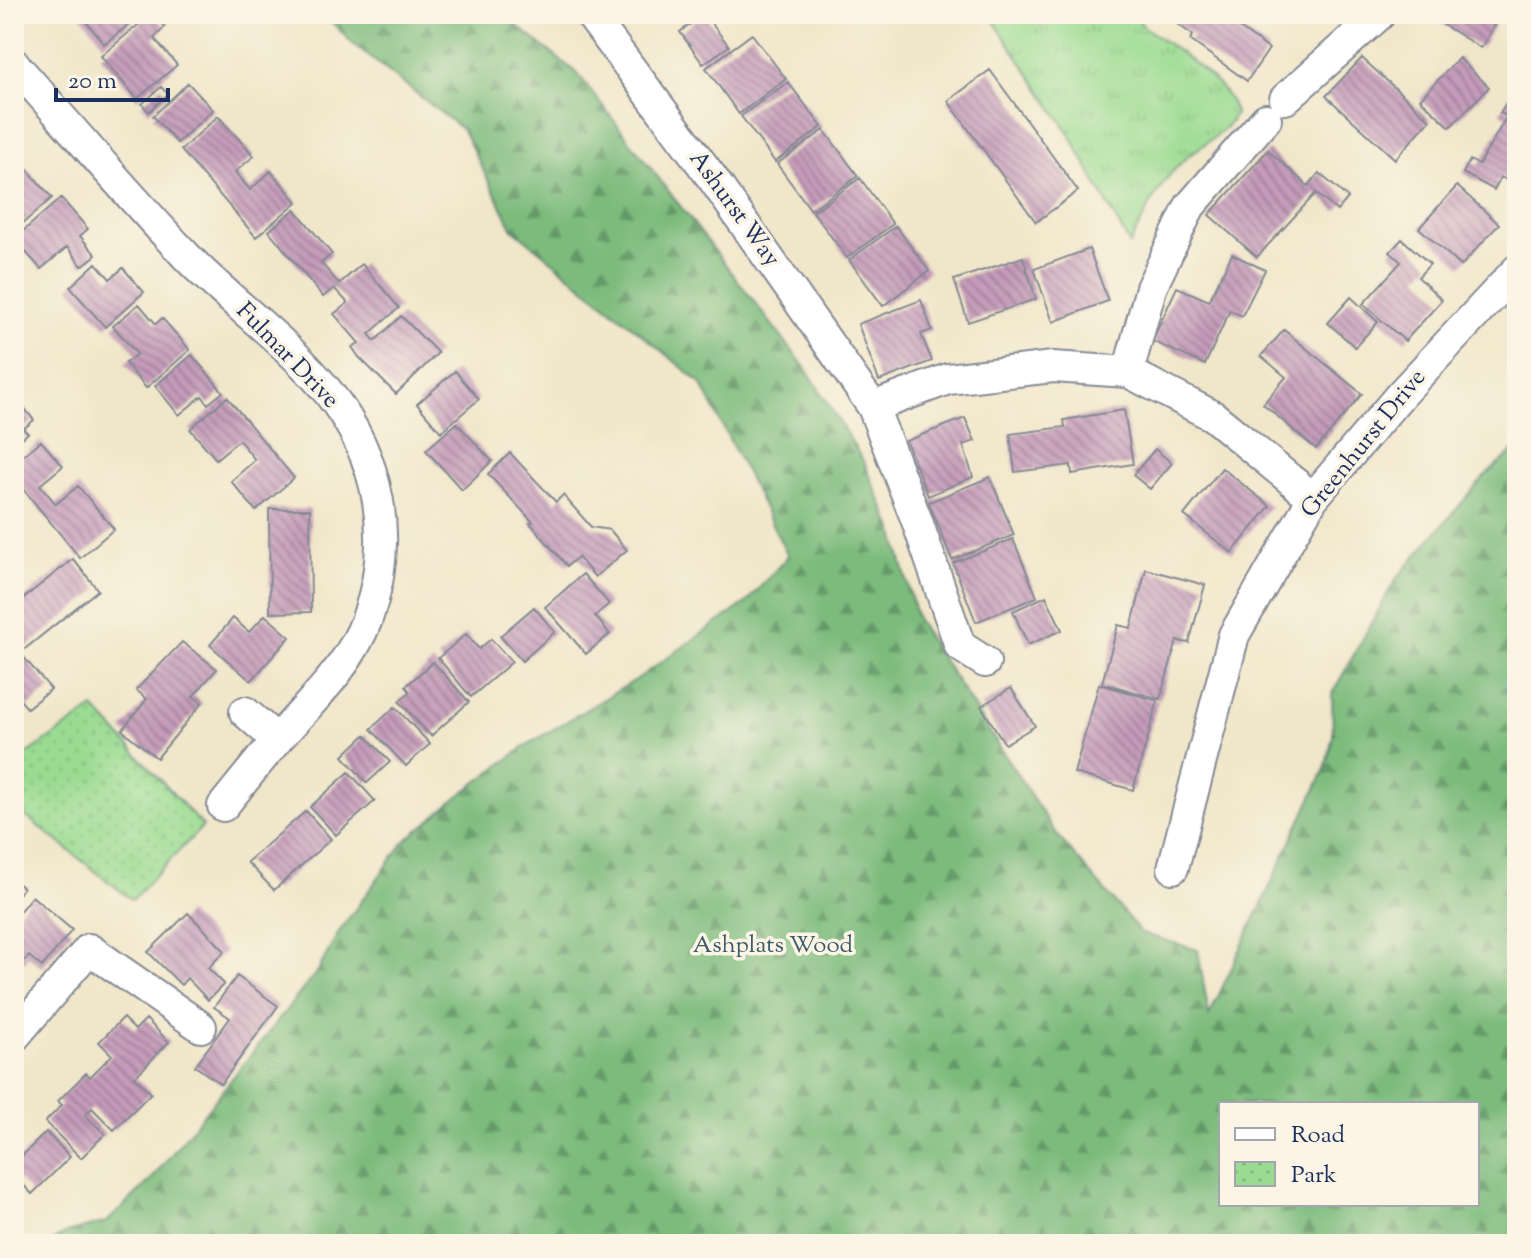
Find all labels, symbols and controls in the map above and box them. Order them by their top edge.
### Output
scale bar [56,52,168,102]
text: 20 m [68,65,117,99]
street label: Ashurst Way [680,144,788,274]
street label: Fulmar Drive [228,295,346,417]
street label: Greenhurst Drive [1293,362,1435,526]
park label: Ashplats Wood [693,929,854,963]
legend [1219,1102,1479,1206]
text: Road [1291,1119,1345,1153]
text: Park [1291,1159,1337,1193]

